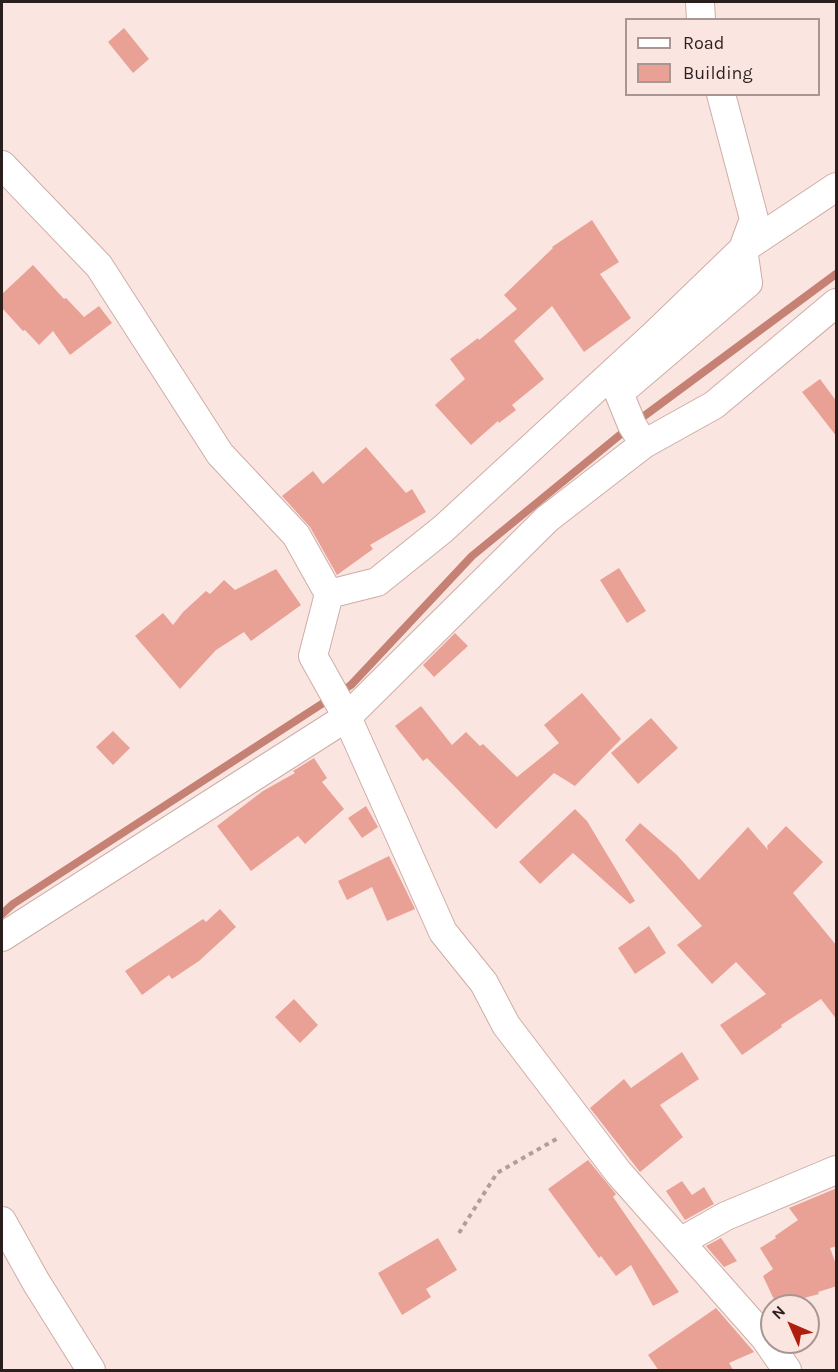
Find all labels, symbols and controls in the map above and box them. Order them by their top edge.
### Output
legend [625,18,820,96]
text: Road [683,32,724,54]
text: Building [683,62,753,84]
north arrow [760,1294,820,1354]
text: N [768,1302,789,1323]

